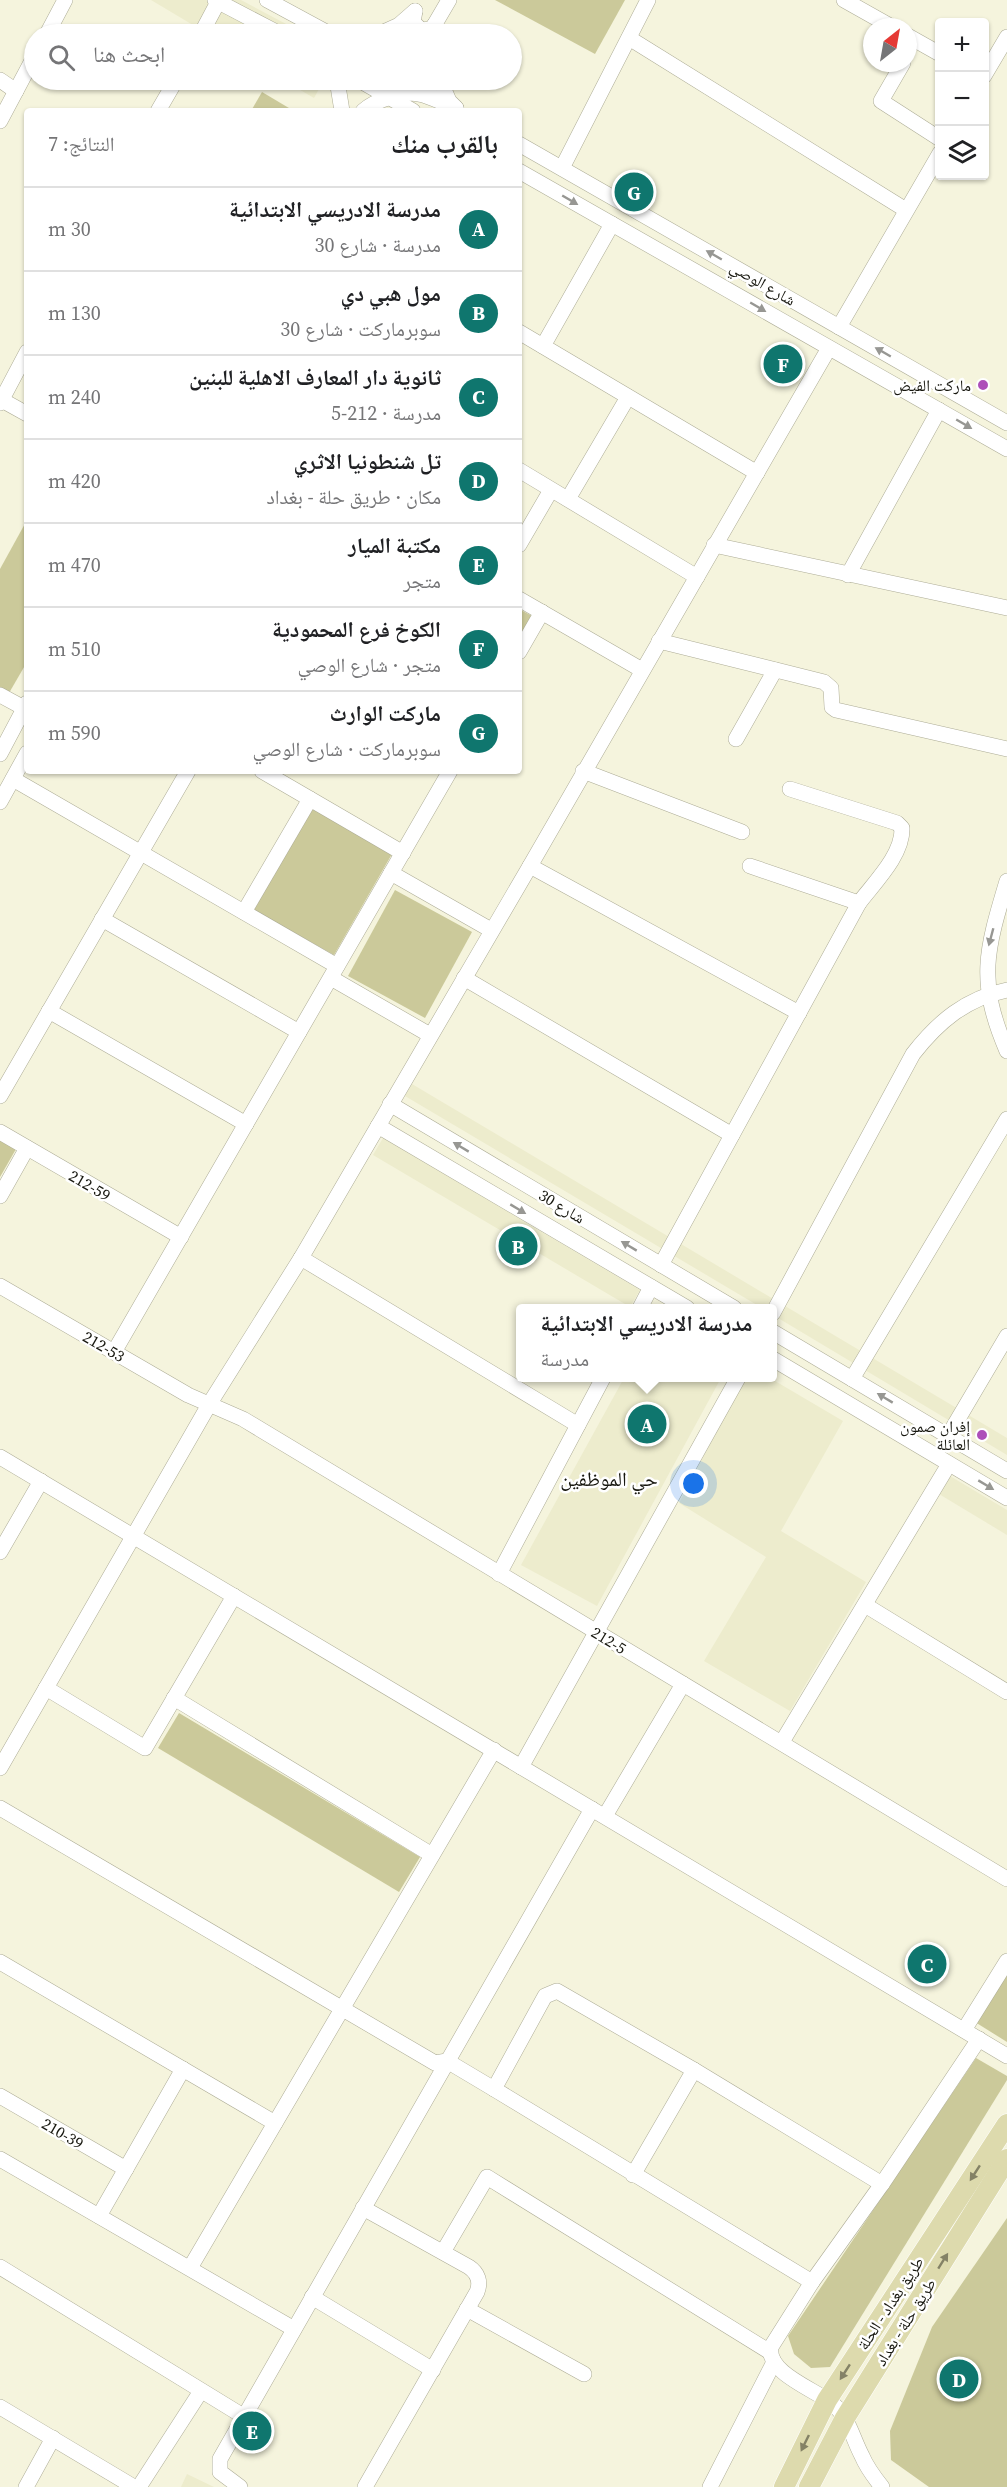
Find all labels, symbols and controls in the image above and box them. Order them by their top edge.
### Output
north arrow [863,18,917,72]
map controls [935,18,989,180]
button: + [935,18,989,72]
search box [24,24,522,90]
text: ابحث هنا [93,39,165,69]
icon: search [45,41,78,74]
button: − [935,72,989,126]
text: بالقرب منك [391,126,498,162]
button: layers [935,126,989,180]
text: النتائج: 7 [48,130,115,158]
pin: G [614,170,654,214]
text: مدرسة الادريسي الابتدائية [229,194,441,224]
one-way arrow [562,195,579,205]
text: 30 m [48,215,91,243]
text: A [472,215,485,243]
text: مدرسة · شارع 30 [314,231,441,259]
one-way arrow [706,250,722,261]
street label: شارع الوصي [725,255,800,312]
text: مول هبي دي [340,278,441,308]
text: 130 m [48,299,101,327]
text: B [472,299,485,327]
one-way arrow [749,302,766,312]
text: سوبرماركت · شارع 30 [280,315,441,343]
pin: F [764,342,802,386]
one-way arrow [874,347,891,357]
text: ثانوية دار المعارف الاهلية للبنين [189,362,441,392]
place label: ماركت الفيض [893,374,971,396]
marker: ماركت الفيض [976,378,990,392]
text: 240 m [48,383,101,411]
text: C [472,383,485,411]
text: مدرسة · 212-5 [331,399,441,427]
one-way arrow [955,419,972,429]
text: تل شنطونيا الاثري [294,446,441,476]
text: 420 m [48,467,101,495]
text: D [471,467,486,495]
text: مكان · طريق حلة - بغداد [266,483,441,511]
text: مكتبة الميار [348,530,441,560]
text: 470 m [48,551,101,579]
text: E [473,551,484,579]
text: متجر [403,567,441,595]
text: الكوخ فرع المحمودية [272,614,441,644]
text: 510 m [48,635,101,663]
text: F [473,635,484,663]
text: متجر · شارع الوصي [297,651,441,679]
text: ماركت الوارث [330,698,441,728]
text: 590 m [48,719,101,747]
text: G [472,719,485,747]
text: سوبرماركت · شارع الوصي [253,735,441,763]
one-way arrow [985,928,995,947]
one-way arrow [453,1142,470,1152]
street label: 212-59 [65,1164,115,1206]
street label: شارع 30 [535,1184,589,1228]
one-way arrow [510,1203,526,1214]
pin: B [498,1224,538,1268]
one-way arrow [621,1241,637,1252]
popup [516,1304,777,1382]
text: مدرسة الادريسي الابتدائية [541,1308,753,1338]
street label: 212-53 [79,1325,129,1367]
text: مدرسة [541,1345,589,1373]
one-way arrow [876,1393,893,1403]
pin: A [628,1402,666,1446]
place label: إفران صمون العائلة [900,1415,970,1455]
marker: إفران صمون العائلة [975,1428,989,1442]
district label: حي الموظفين [560,1465,658,1495]
your location [679,1469,708,1498]
one-way arrow [978,1480,994,1491]
street label: 212-5 [587,1621,631,1659]
pin: C [908,1942,946,1986]
street label: 210-39 [38,2112,88,2154]
one-way arrow [970,2165,981,2181]
street label: طريق بغداد - الحلة [852,2252,928,2354]
one-way arrow [938,2253,949,2270]
street label: طريق حلة - بغداد [869,2274,941,2370]
pin: D [940,2356,978,2402]
one-way arrow [840,2363,851,2380]
pin: E [232,2408,272,2454]
one-way arrow [801,2435,810,2452]

